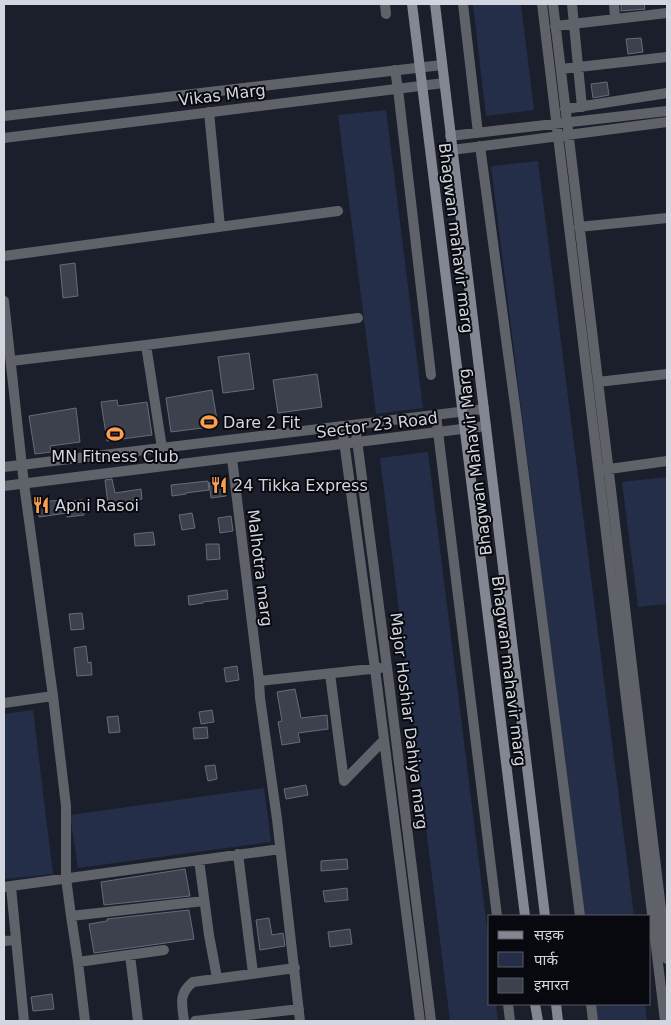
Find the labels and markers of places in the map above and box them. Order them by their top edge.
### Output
sports icon: Dare 2 Fit [199,412,219,432]
place label: Dare 2 Fit [223,413,300,432]
sports icon: MN Fitness Club [105,424,125,444]
place label: MN Fitness Club [51,447,179,466]
restaurant icon: 24 Tikka Express [209,475,229,495]
place label: 24 Tikka Express [233,476,368,495]
restaurant icon: Apni Rasoi [31,495,51,515]
place label: Apni Rasoi [55,496,139,515]

